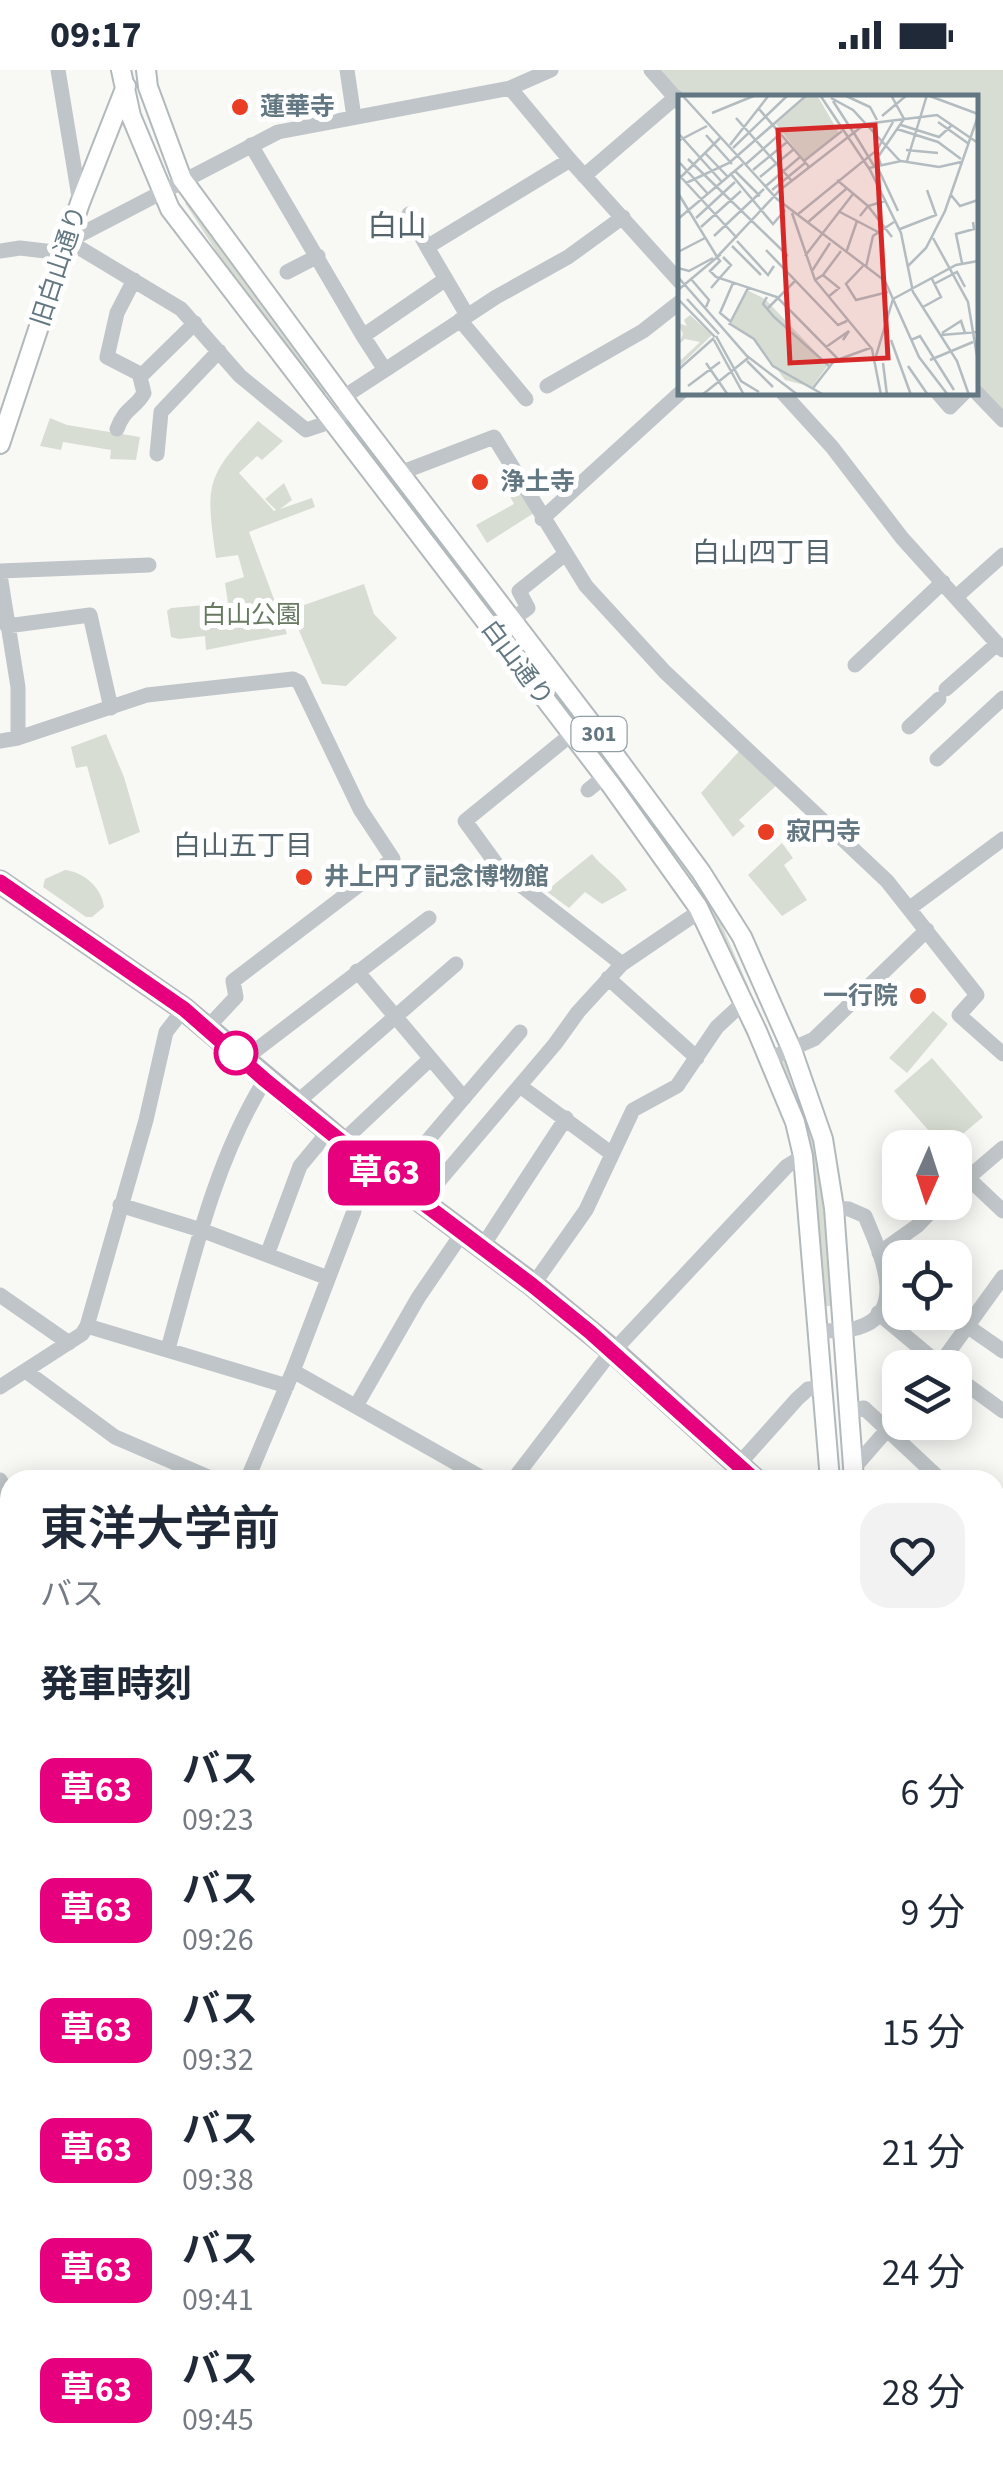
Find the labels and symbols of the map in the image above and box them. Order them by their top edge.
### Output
place label: 蓮華寺 [260,89,335,125]
inset map [678,95,978,395]
marker: 蓮華寺 [229,96,251,118]
street label: 旧白山通り [23,201,95,331]
district label: 白山 [367,205,427,248]
place label: 浄土寺 [500,464,575,500]
marker: 浄土寺 [469,471,491,493]
district label: 白山四丁目 [692,533,832,573]
park label: 白山公園 [201,597,301,633]
street label: 白山通り [473,612,561,714]
road number: 301 [572,717,626,751]
place label: 寂円寺 [786,814,861,850]
marker: 寂円寺 [755,821,777,843]
district label: 白山五丁目 [173,826,313,866]
place label: 井上円了記念博物館 [324,859,549,895]
marker: 井上円了記念博物館 [293,866,315,888]
place label: 一行院 [823,978,898,1014]
marker: 一行院 [907,985,929,1007]
unlabelled marker [215,1032,257,1074]
north arrow [882,1130,972,1220]
line badge: 草63 [326,1140,442,1206]

